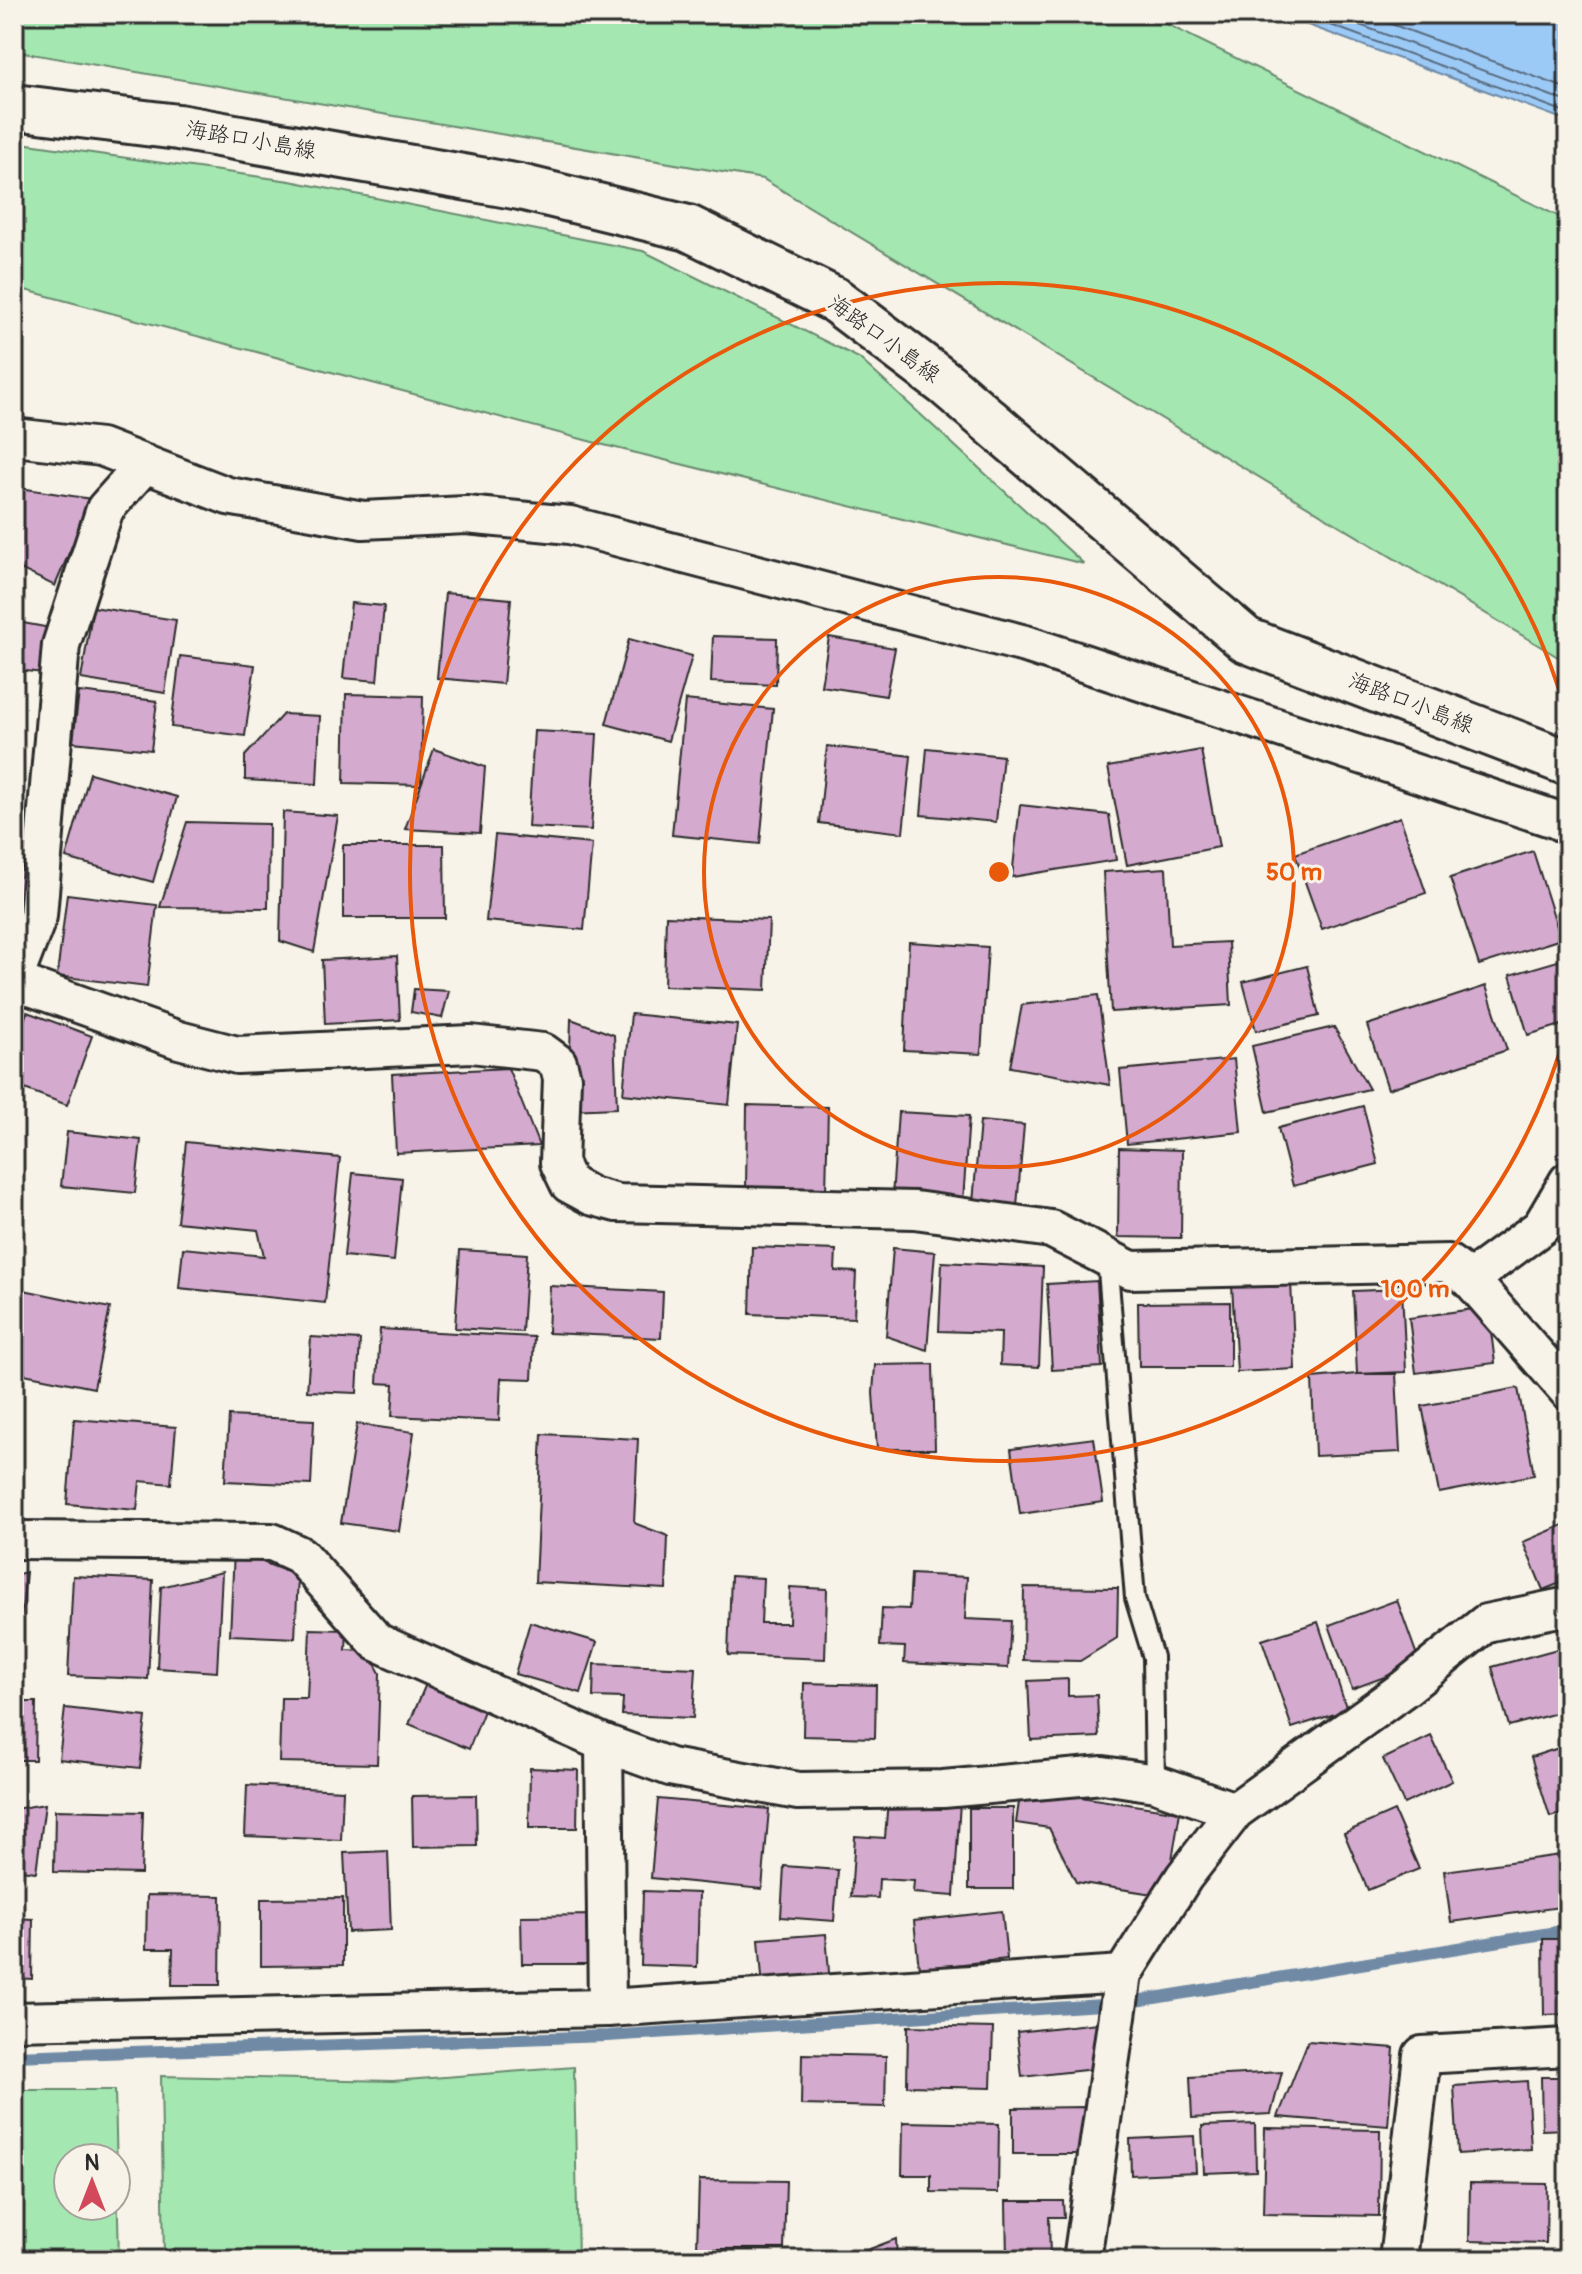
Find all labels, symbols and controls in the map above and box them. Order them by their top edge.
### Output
street label: 海路口小島線 [184,115,318,165]
street label: 海路口小島線 [822,289,946,389]
street label: 海路口小島線 [1344,666,1478,740]
centre of rings [985,858,1013,886]
text: 50 m [1266,858,1322,887]
text: 100 m [1381,1275,1449,1304]
north arrow [52,2142,132,2222]
text: N [85,2149,100,2177]

